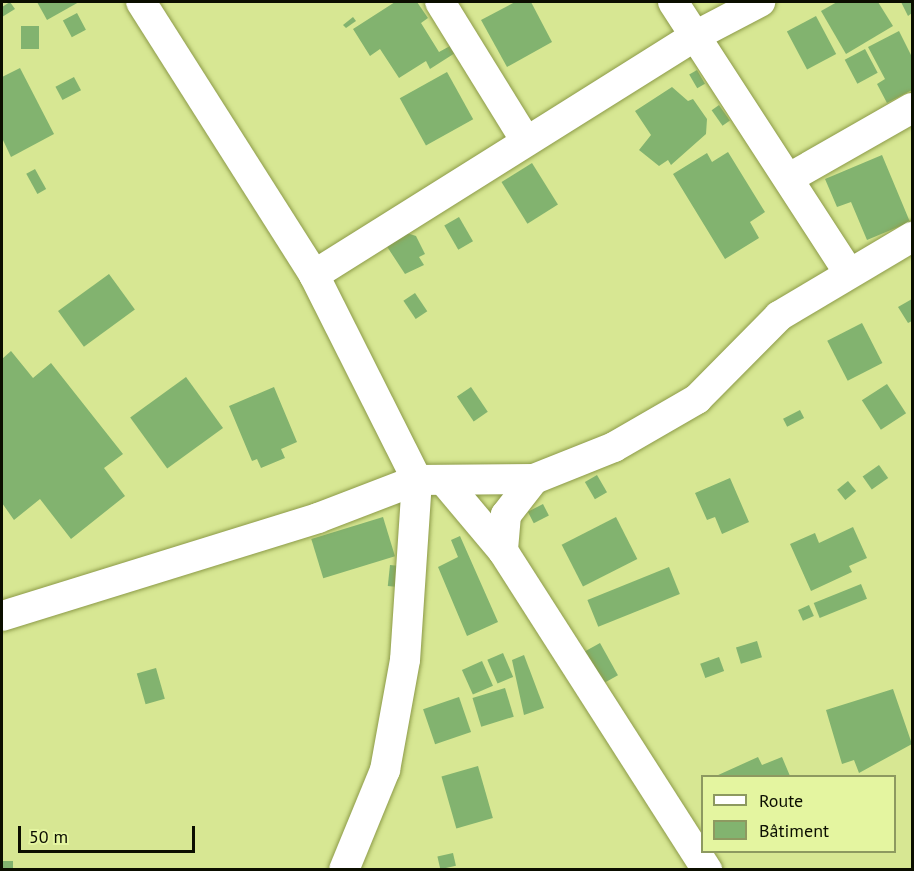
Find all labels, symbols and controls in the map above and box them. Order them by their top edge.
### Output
legend [701,775,896,853]
text: Route [759,789,803,812]
scale bar [21,814,198,852]
text: Bâtiment [759,819,829,842]
text: 50 m [29,825,68,848]

